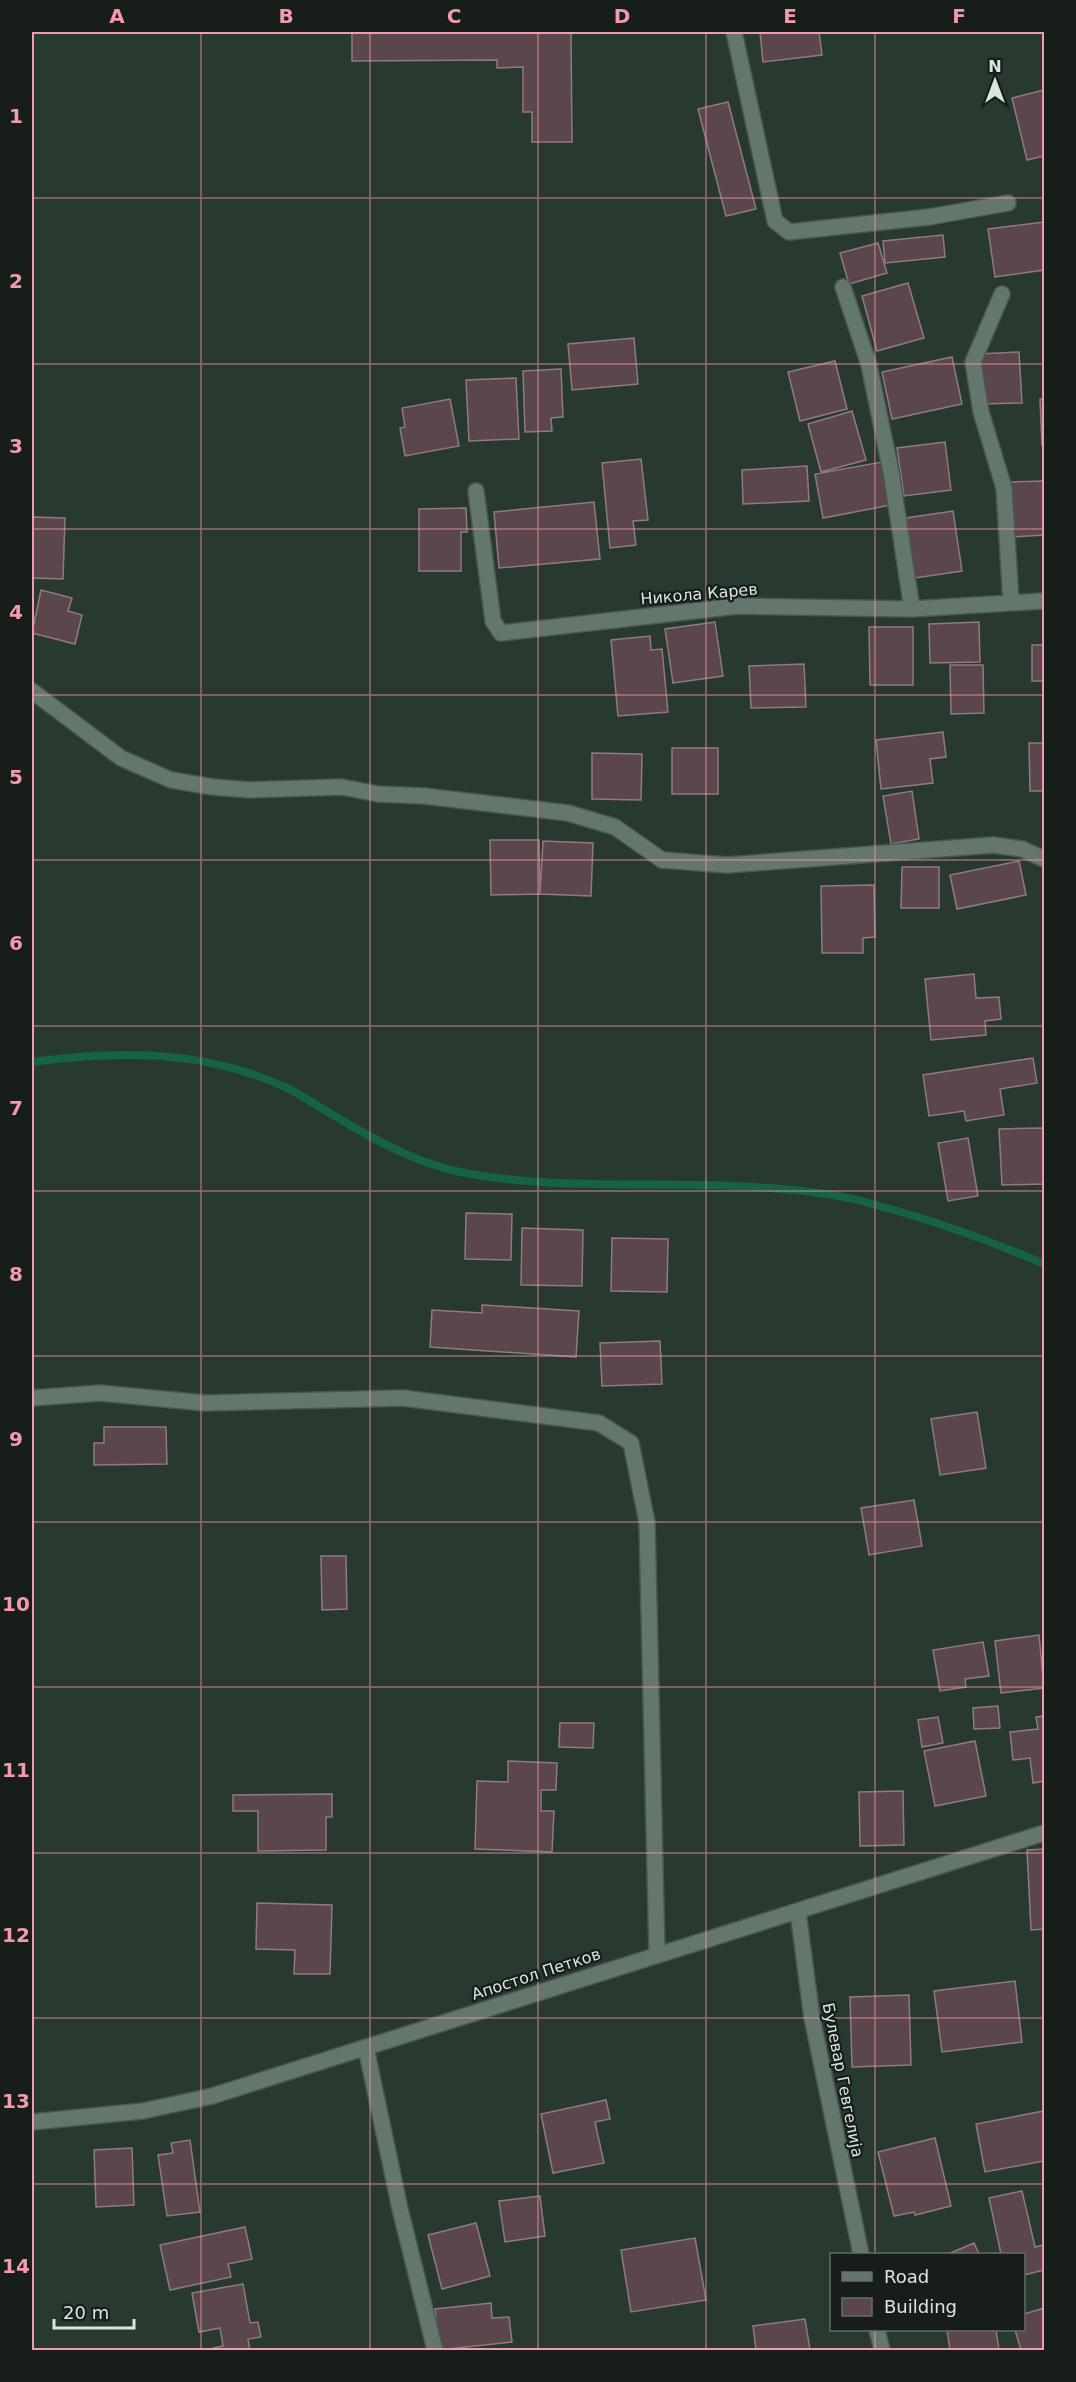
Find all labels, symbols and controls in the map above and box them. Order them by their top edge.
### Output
text: A [109,4,125,28]
text: B [278,4,294,28]
text: C [447,4,461,28]
text: D [614,4,630,28]
text: E [783,4,797,28]
text: F [952,4,966,28]
north arrow [965,51,1025,111]
text: N [988,57,1002,76]
text: 1 [9,104,23,128]
text: 2 [9,269,23,293]
text: 3 [9,434,23,458]
street label: Никола Карев [640,579,758,609]
text: 4 [9,600,23,624]
text: 5 [9,765,23,789]
text: 6 [9,931,23,955]
text: 7 [9,1096,23,1120]
text: 8 [9,1262,23,1286]
text: 9 [9,1427,23,1451]
text: 10 [2,1592,30,1616]
text: 11 [2,1758,30,1782]
text: 12 [2,1923,30,1947]
street label: Апостол Петков [469,1944,603,2004]
street label: Булевар Гевгелија [819,2001,867,2159]
text: 13 [2,2089,30,2113]
legend [830,2253,1025,2331]
text: 14 [2,2254,30,2278]
text: Road [884,2266,929,2287]
scale bar [54,2292,134,2330]
text: Building [884,2296,957,2317]
text: 20 m [63,2302,109,2323]

